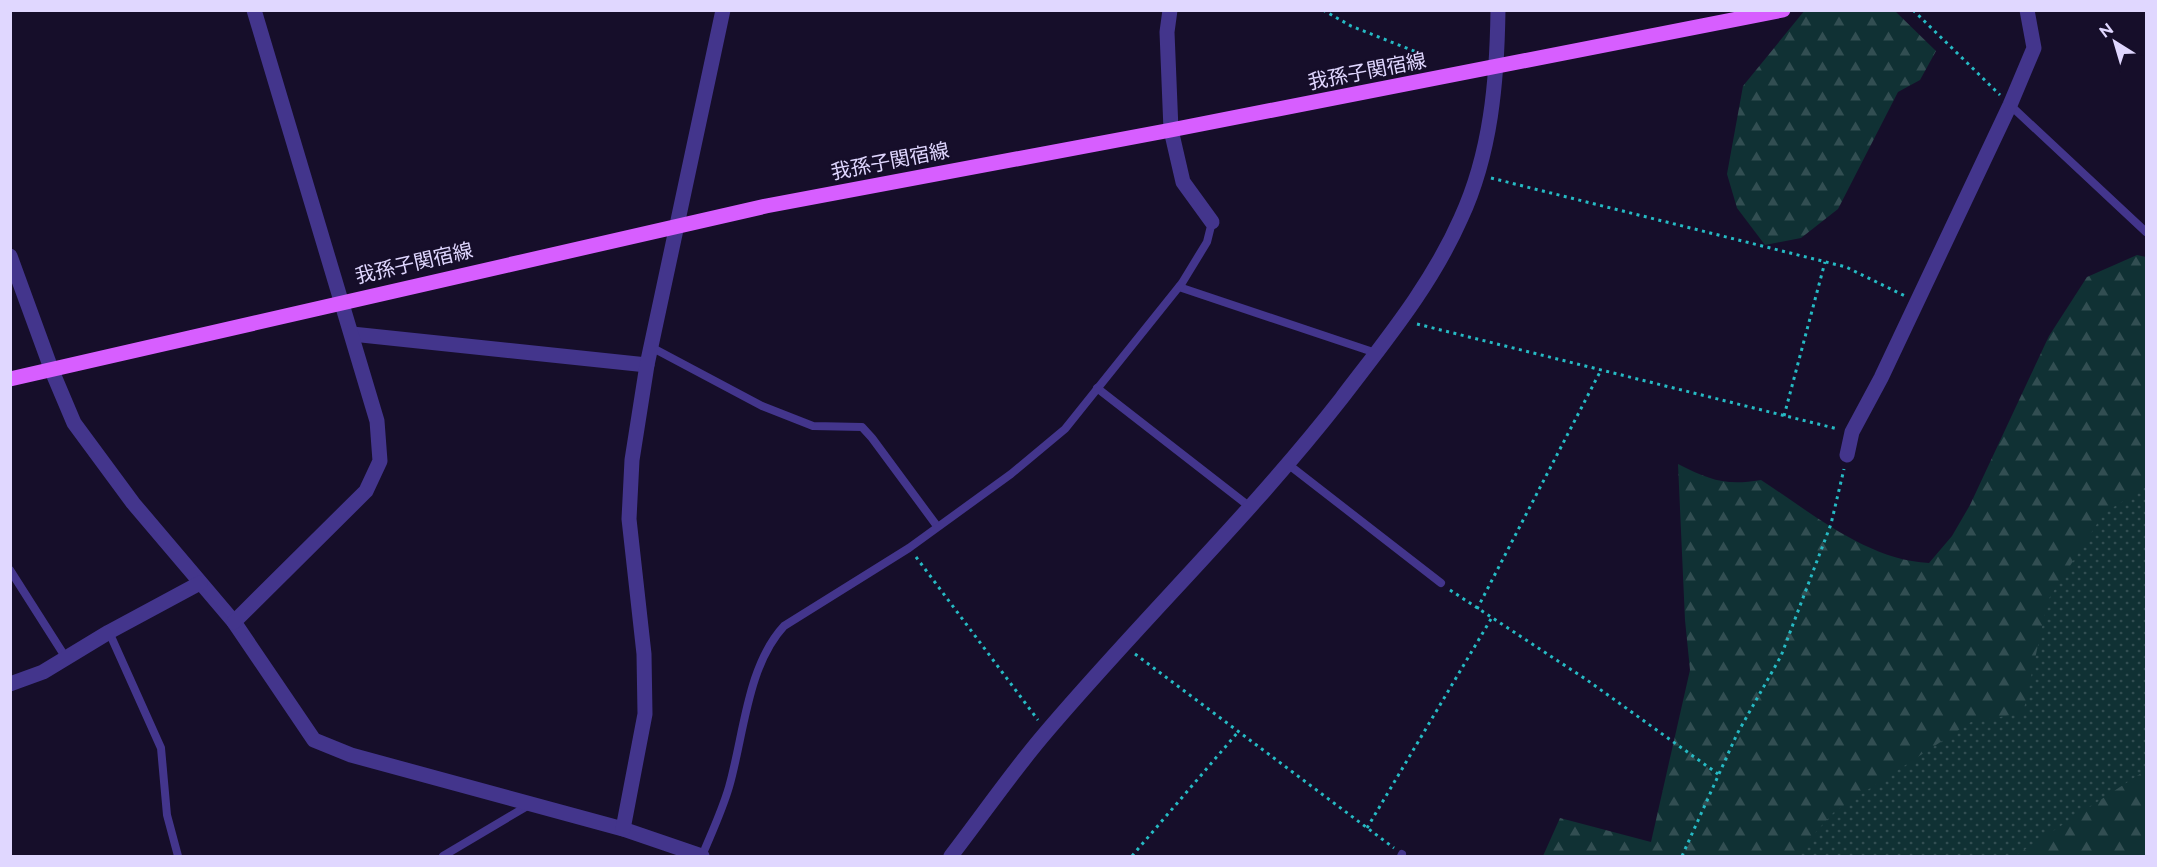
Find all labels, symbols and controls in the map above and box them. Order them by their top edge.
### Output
north arrow [2085,12,2145,72]
text: N [2096,19,2117,42]
street label: 我孫子関宿線 [1306,48,1428,94]
street label: 我孫子関宿線 [829,138,951,184]
street label: 我孫子関宿線 [353,238,475,288]

